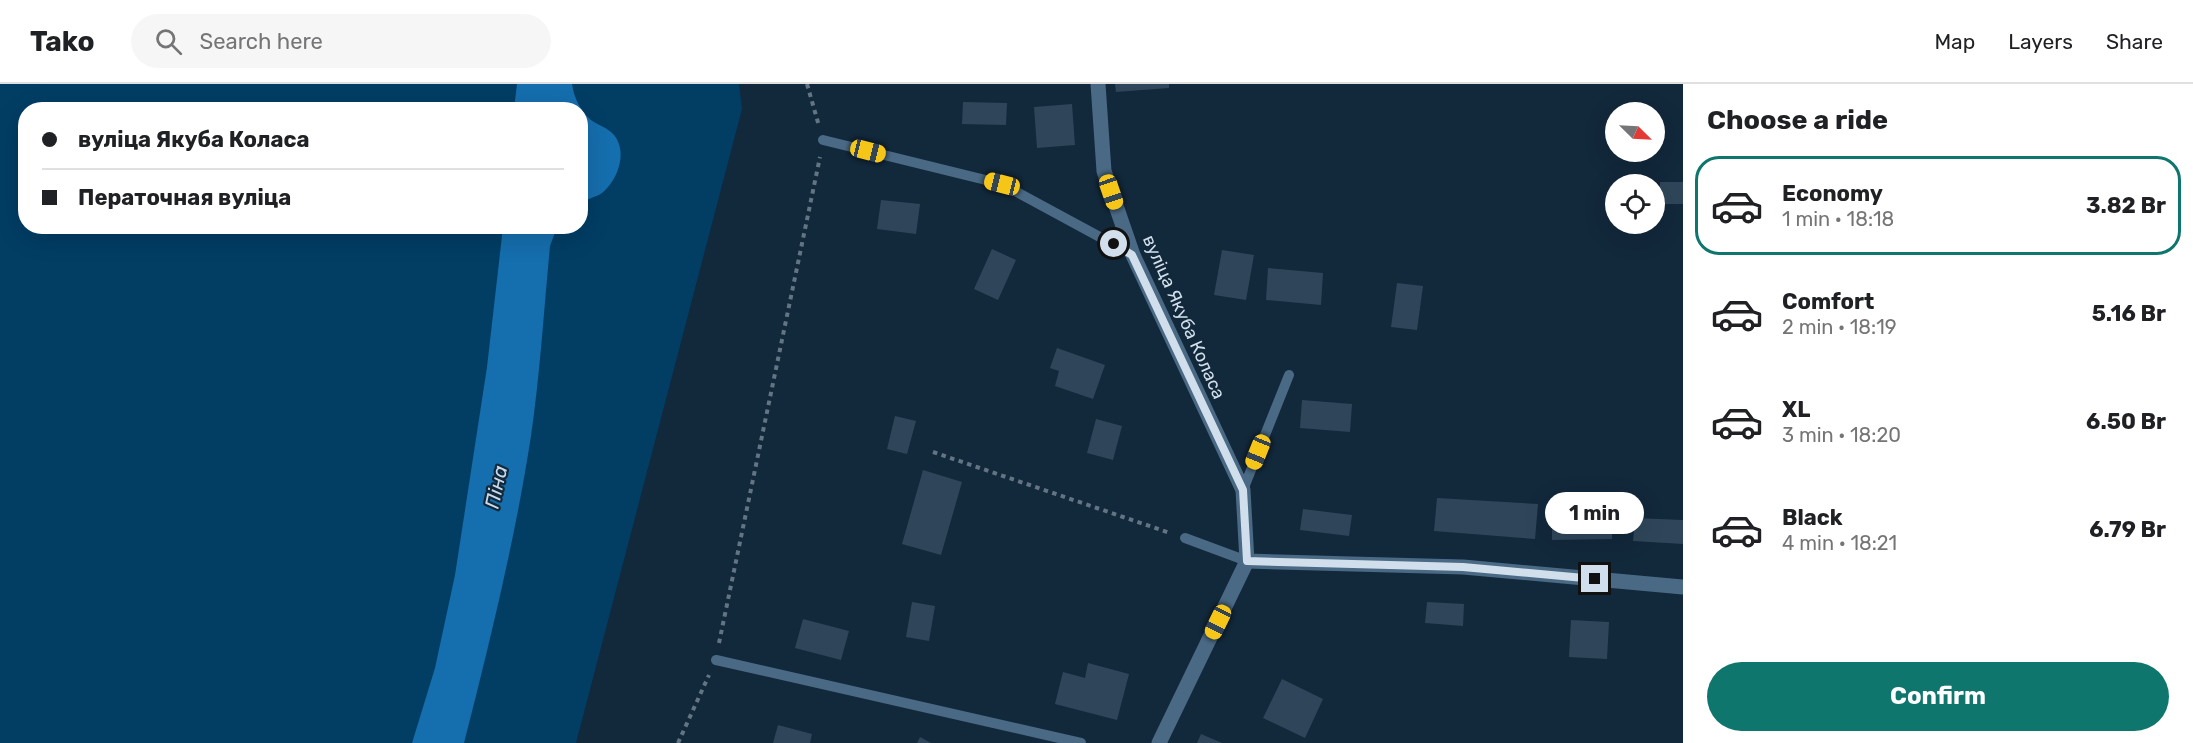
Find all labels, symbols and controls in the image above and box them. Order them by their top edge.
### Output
search box [131,14,551,68]
text: Tako [30,25,95,58]
icon: search [152,25,185,58]
text: Search here [200,28,323,55]
text: Map [1934,29,1975,54]
text: Layers [2008,29,2073,54]
text: Share [2106,29,2163,54]
north arrow [1605,102,1665,162]
map controls [1605,102,1665,234]
text: Choose a ride [1707,104,1888,136]
text: вуліца Якуба Коласа [78,126,309,153]
car [848,138,888,164]
car [982,171,1022,197]
car [1097,172,1125,212]
button: locate [1605,174,1665,234]
icon: car [1710,179,1764,233]
text: Economy [1782,180,1883,207]
text: Ператочная вуліца [78,184,291,211]
text: 3.82 Br [2086,192,2166,219]
text: 1 min · 18:18 [1782,207,1894,231]
route start [1100,230,1127,257]
street label: вуліца Якуба Коласа [1138,232,1230,402]
icon: car [1710,287,1764,341]
text: Comfort [1782,288,1874,315]
text: 5.16 Br [2092,300,2166,327]
text: 2 min · 18:19 [1782,315,1897,339]
icon: car [1710,395,1764,449]
text: XL [1782,396,1810,423]
text: 6.50 Br [2086,408,2166,435]
text: 3 min · 18:20 [1782,423,1901,447]
car [1243,432,1273,472]
water label: Піна [480,463,512,511]
callout: 1 min [1546,492,1644,534]
text: 1 min [1569,501,1620,525]
icon: car [1710,503,1764,557]
text: Black [1782,504,1843,531]
text: 6.79 Br [2089,516,2166,543]
text: 4 min · 18:21 [1782,531,1897,555]
route end [1581,565,1608,592]
car [1202,602,1234,642]
button: Confirm [1707,662,2169,731]

